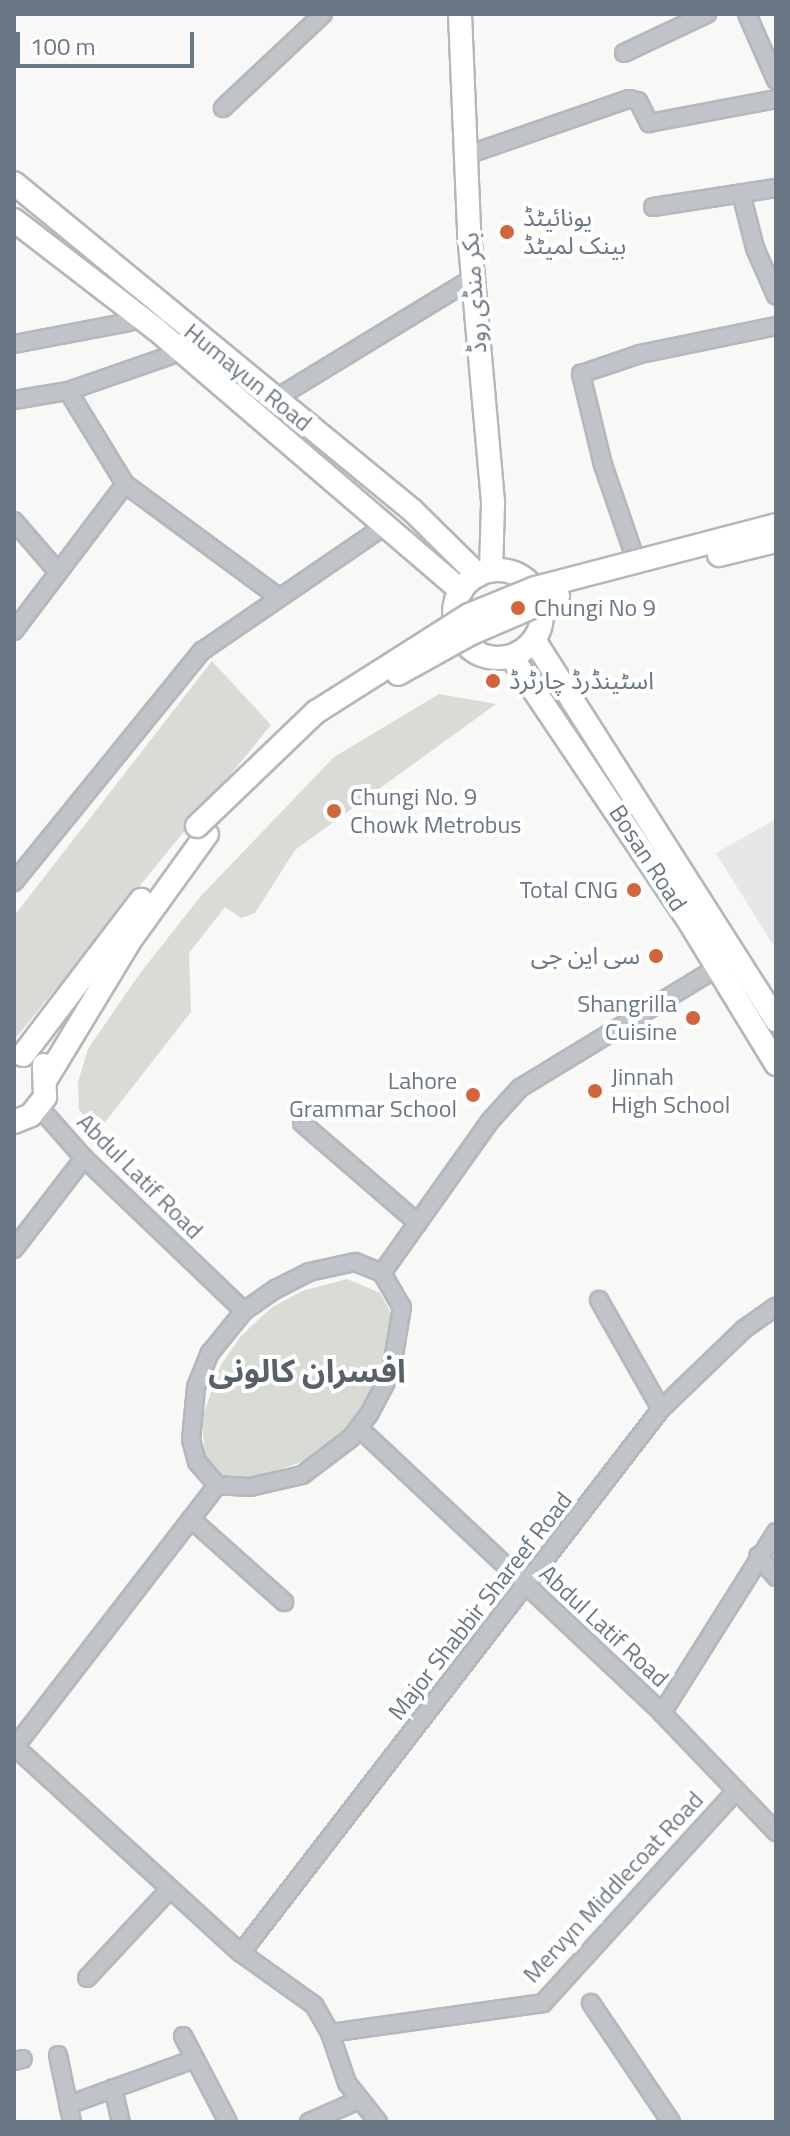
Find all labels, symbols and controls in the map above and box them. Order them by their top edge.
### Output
scale bar [20,16,198,66]
text: 100 m [30,28,96,64]
place label: یونائیٹڈ بینک لمیٹڈ [523,204,626,260]
marker: یونائیٹڈ بینک لمیٹڈ [498,223,516,241]
street label: بکر منڈی روڈ [455,231,493,355]
street label: Humayun Road [179,317,317,437]
place label: Chungi No 9 [534,594,656,622]
marker: Chungi No 9 [509,599,527,617]
place label: اسٹینڈرڈ چارٹرڈ [509,667,654,695]
marker: اسٹینڈرڈ چارٹرڈ [484,672,502,690]
place label: Chungi No. 9 Chowk Metrobus [350,783,521,839]
street label: Bosan Road [603,800,693,916]
marker: Chungi No. 9 Chowk Metrobus [325,802,343,820]
place label: Total CNG [520,876,618,904]
marker: Total CNG [625,881,643,899]
place label: سی این جی [531,942,640,970]
marker: سی این جی [647,947,665,965]
place label: Shangrilla Cuisine [577,990,677,1046]
marker: Shangrilla Cuisine [684,1009,702,1027]
place label: Jinnah High School [611,1063,730,1119]
place label: Lahore Grammar School [289,1067,457,1123]
marker: Jinnah High School [586,1082,604,1100]
marker: Lahore Grammar School [464,1086,482,1104]
street label: Abdul Latif Road [71,1107,209,1245]
district label: افسران کالونی [208,1351,406,1389]
street label: Major Shabbir Shareef Road [382,1486,578,1726]
street label: Abdul Latif Road [534,1559,674,1693]
street label: Mervyn Middlecoat Road [517,1785,709,1989]

